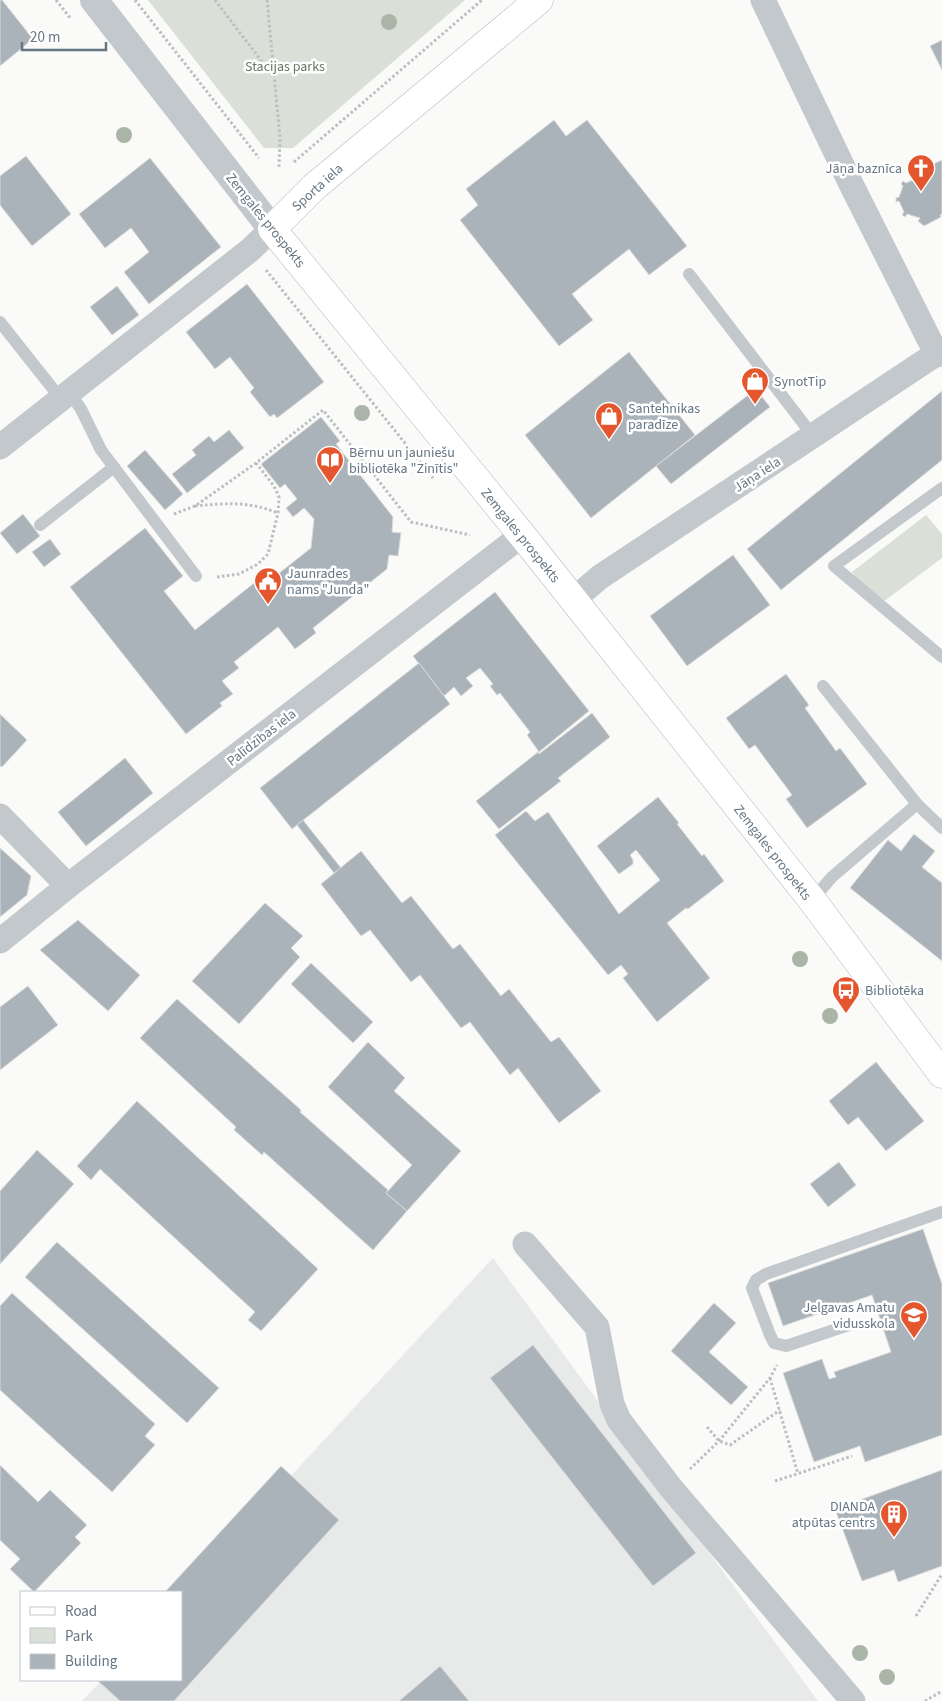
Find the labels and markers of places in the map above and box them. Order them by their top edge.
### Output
church icon: Jāņa baznīca [906,153,936,192]
place label: Jāņa baznīca [826,159,902,179]
shop icon: SynotTip [740,366,770,405]
place label: SynotTip [774,372,827,392]
place label: Santehnikas paradīze [628,399,700,435]
shop icon: Santehnikas paradīze [594,401,624,440]
place label: Bērnu un jauniešu bibliotēka "Zinītis" [349,443,458,479]
library icon: Bērnu un jauniešu bibliotēka "Zinītis" [315,445,345,484]
place label: Jaunrades nams "Junda" [287,564,369,600]
public building icon: Jaunrades nams "Junda" [253,566,283,605]
bus stop icon: Bibliotēka [831,975,861,1014]
place label: Bibliotēka [865,981,924,1001]
place label: Jelgavas Amatu vidusskola [803,1298,895,1334]
school or university icon: Jelgavas Amatu vidusskola [899,1300,929,1339]
place label: DIANDA atpūtas centrs [792,1497,875,1533]
building icon: DIANDA atpūtas centrs [879,1499,909,1538]

